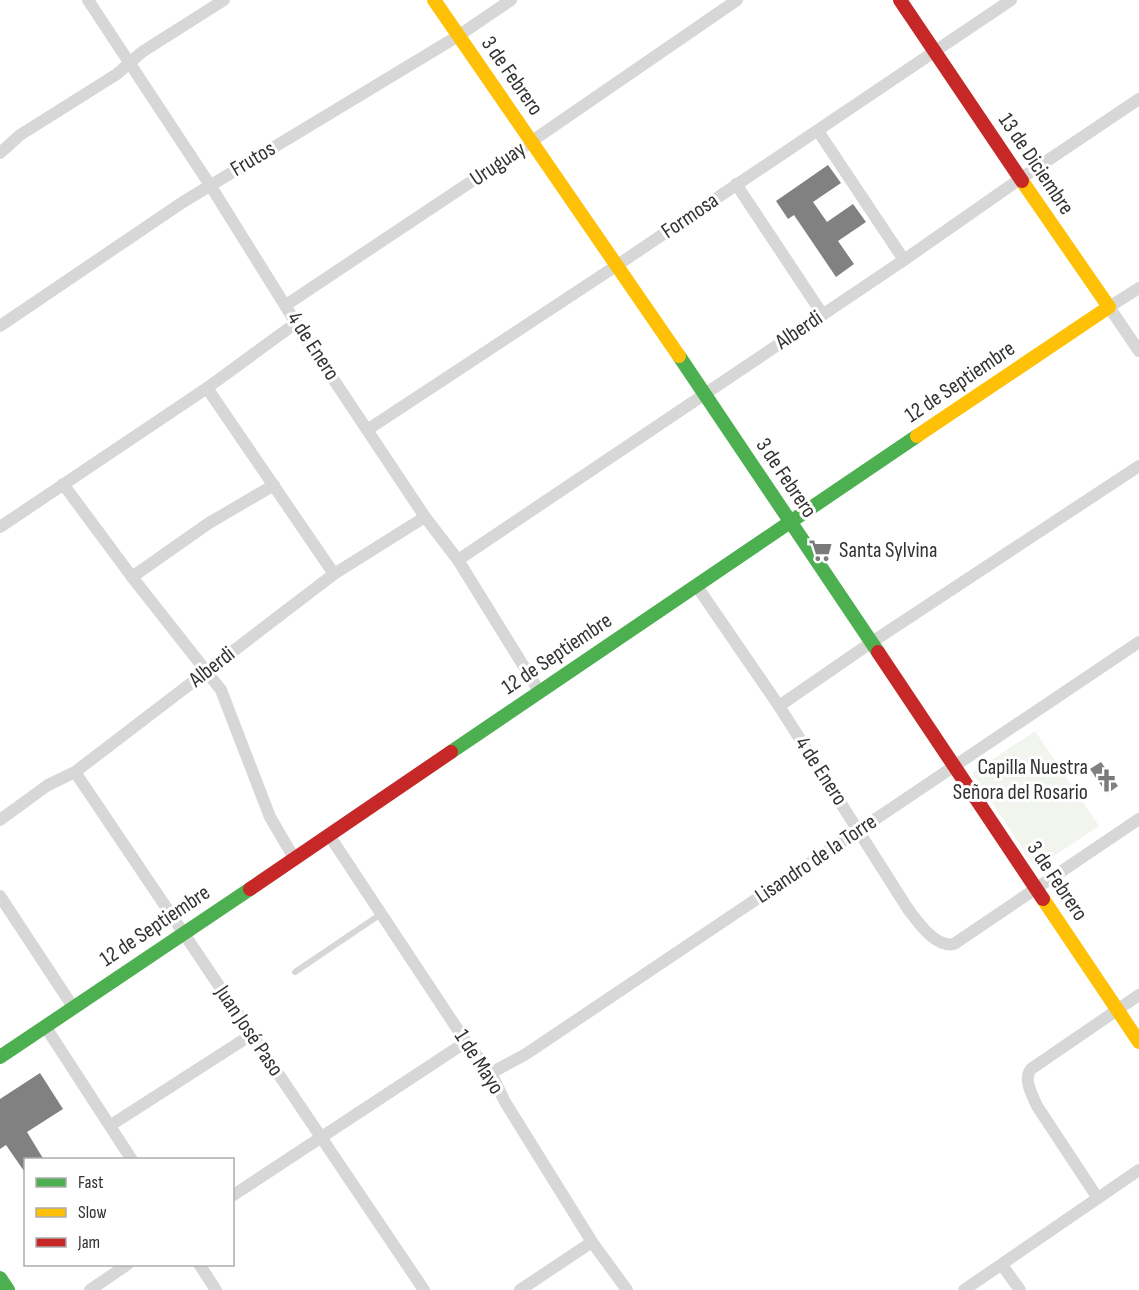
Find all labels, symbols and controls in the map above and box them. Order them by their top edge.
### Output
street label: 3 de Febrero [475,31,549,121]
street label: 13 de Diciembre [992,108,1080,220]
street label: Frutos [226,135,280,183]
street label: Uruguay [465,135,531,192]
street label: Formosa [656,187,724,245]
street label: Alberdi [769,305,828,356]
street label: 4 de Enero [281,307,345,385]
street label: 12 de Septiembre [900,335,1020,429]
street label: 3 de Febrero [750,433,822,523]
supermarket icon: Santa Sylvina [808,537,834,563]
place label: Santa Sylvina [839,537,937,564]
street label: 12 de Septiembre [497,607,617,701]
street label: Alberdi [183,641,240,694]
street label: 4 de Enero [789,732,853,810]
place label: Capilla Nuestra Señora del Rosario [953,754,1088,806]
church icon: Capilla Nuestra Señora del Rosario [1093,767,1119,793]
street label: Lisandro de la Torre [750,808,882,910]
street label: 3 de Febrero [1021,836,1093,926]
street label: 12 de Septiembre [95,879,215,973]
street label: Juan José Paso [208,980,289,1081]
street label: 1 de Mayo [448,1025,510,1099]
legend [24,1158,234,1266]
text: Fast [78,1172,104,1193]
text: Slow [78,1202,107,1223]
text: Jam [77,1232,100,1253]

